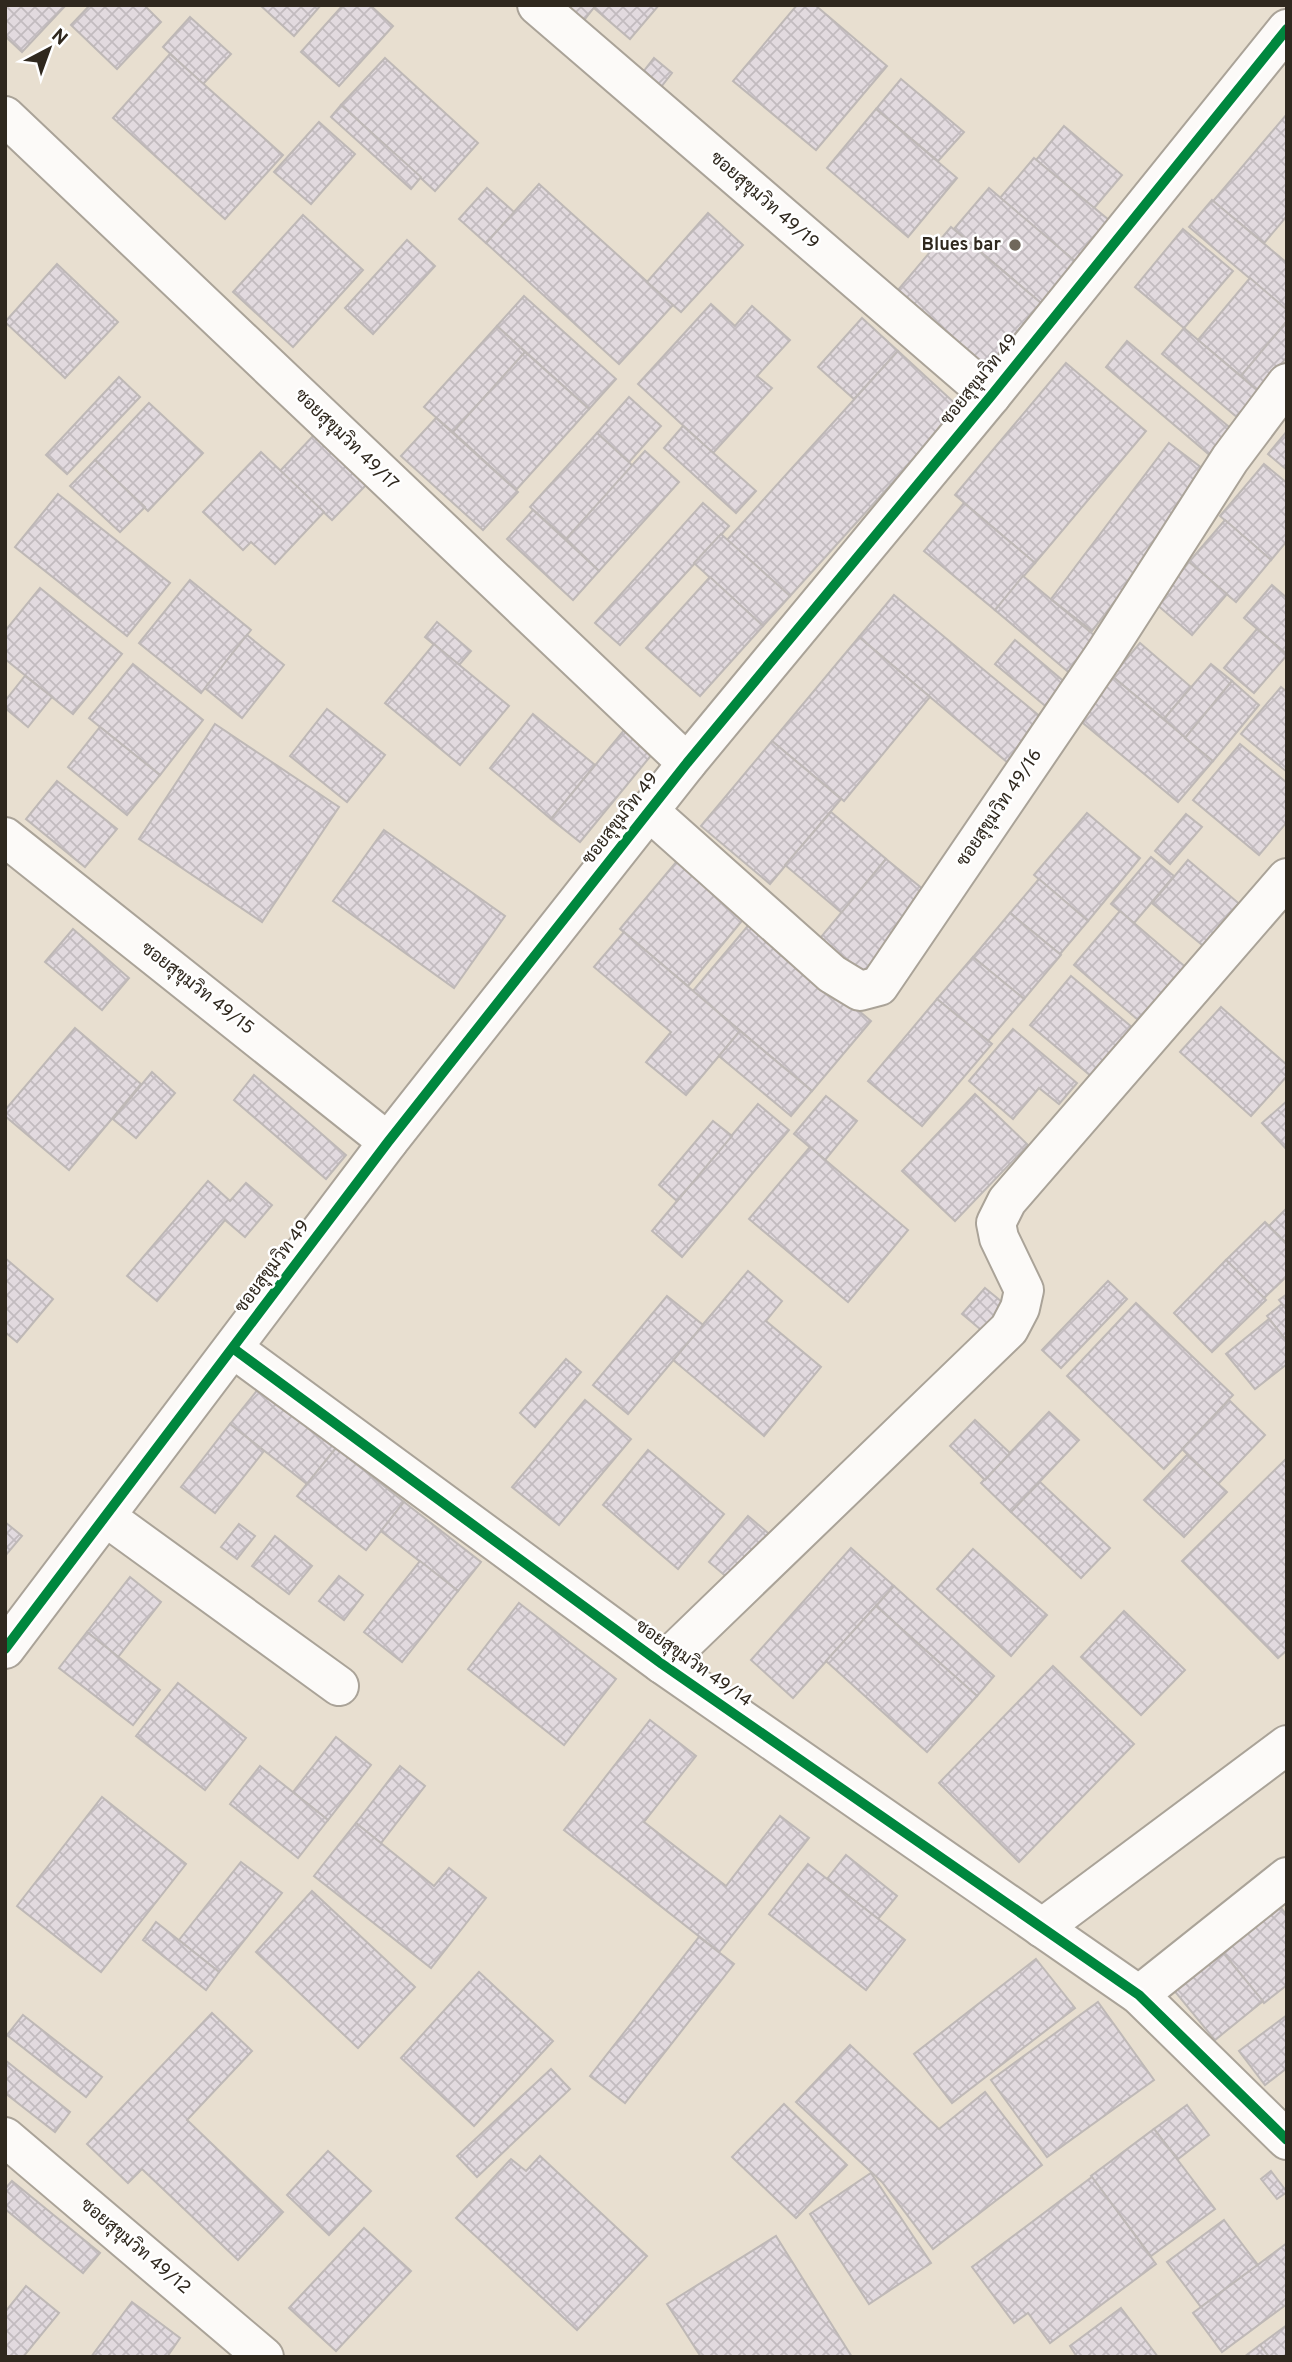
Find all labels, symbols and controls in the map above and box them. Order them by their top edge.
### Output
north arrow [14,14,84,84]
text: N [46,24,72,51]
street label: ซอยสุขุมวิท 49/19 [705,147,824,255]
place label: Blues bar [922,234,1001,257]
marker: Blues bar [1007,237,1023,253]
street label: ซอยสุขุมวิท 49 [935,329,1024,430]
street label: ซอยสุขุมวิท 49/17 [289,384,404,495]
street label: ซอยสุขุมวิท 49/16 [951,744,1048,871]
street label: ซอยสุขุมวิท 49 [577,768,664,870]
street label: ซอยสุขุมวิท 49/15 [136,937,259,1040]
street label: ซอยสุขุมวิท 49 [230,1215,316,1318]
street label: ซอยสุขุมวิท 49/14 [630,1614,756,1713]
street label: ซอยสุขุมวิท 49/12 [75,2193,196,2300]

